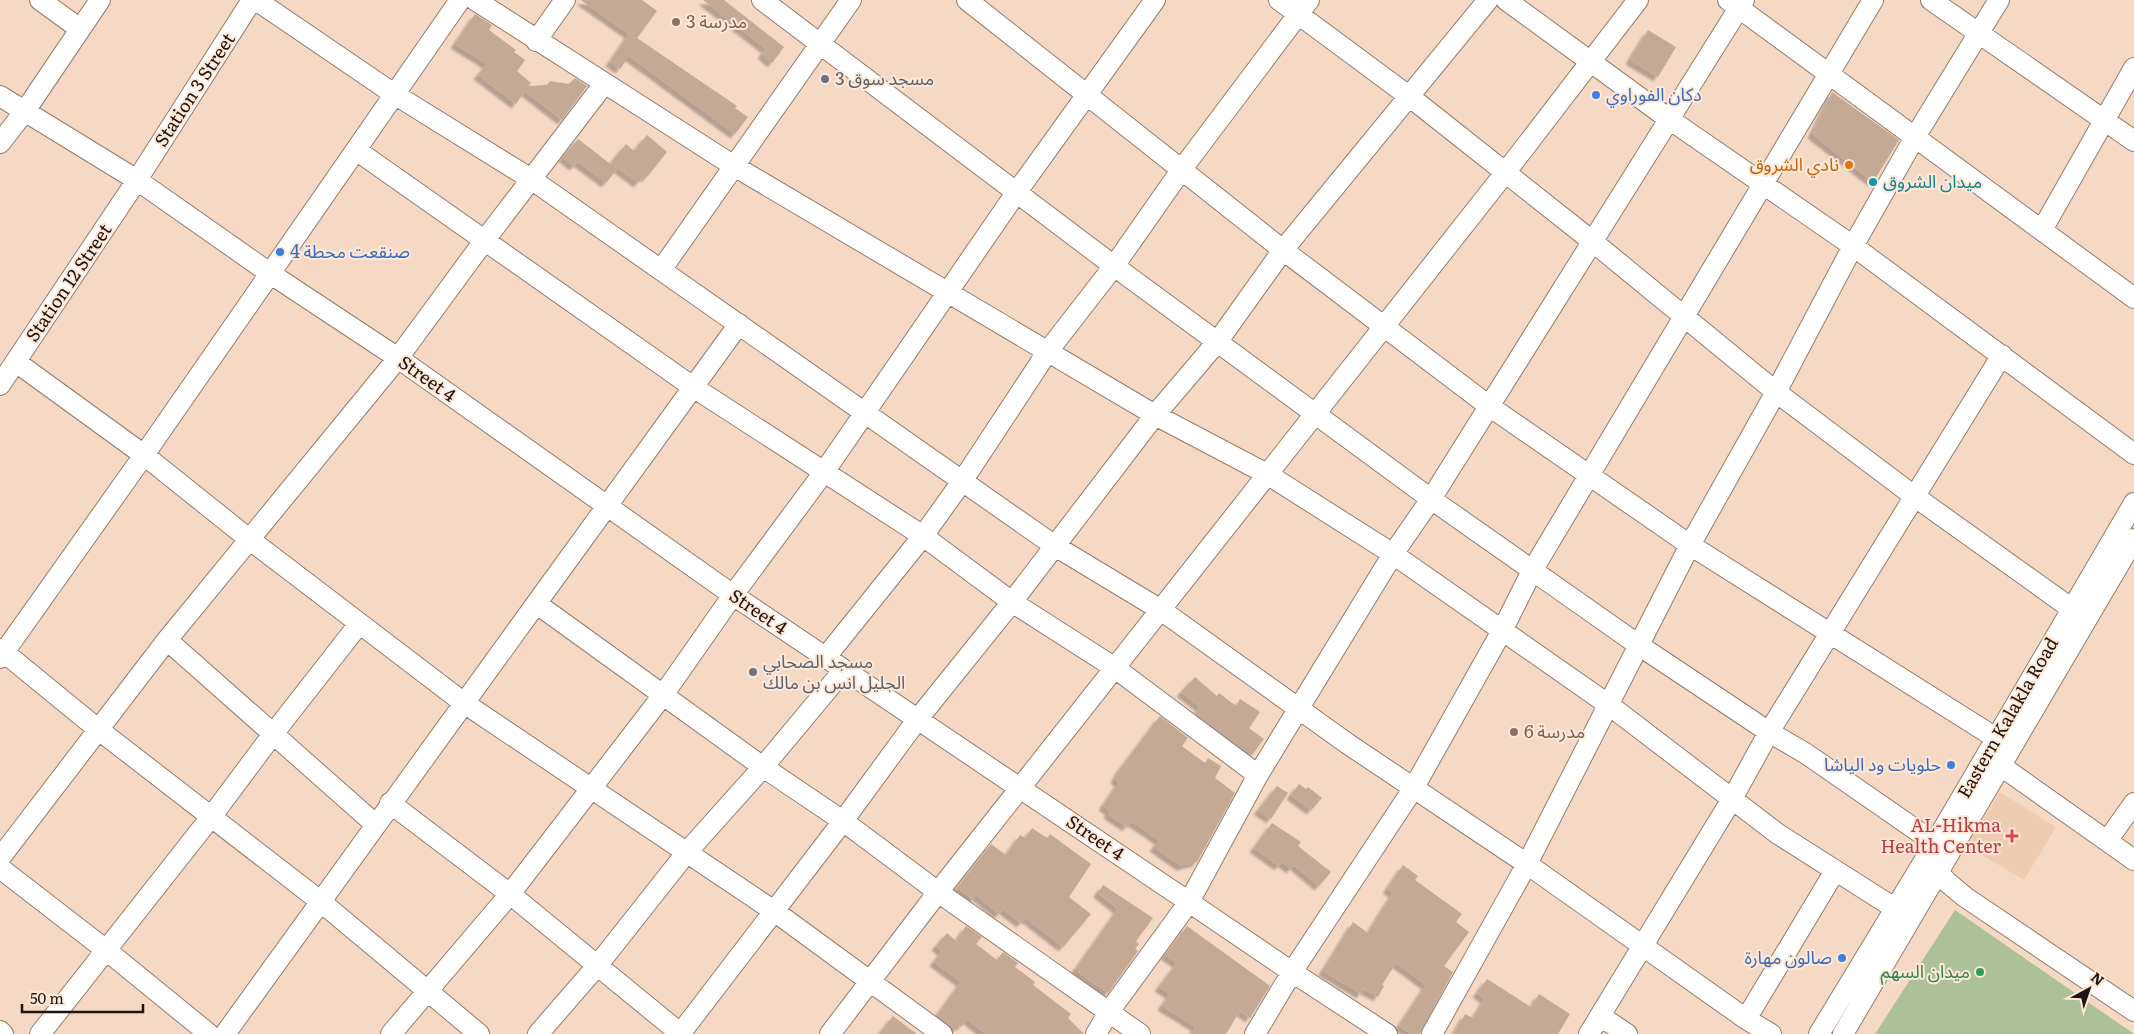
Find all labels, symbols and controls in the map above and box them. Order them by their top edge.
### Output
place label: مدرسة 3 [686,7,747,34]
marker: مدرسة 3 [670,16,682,28]
street label: Station 3 Street [147,26,241,151]
place label: مسجد سوق 3 [835,64,934,91]
marker: مسجد سوق 3 [819,73,831,85]
place label: دكان الفوراوي [1606,80,1702,108]
marker: دكان الفوراوي [1590,89,1602,101]
place label: نادي الشروق [1750,150,1839,178]
marker: نادي الشروق [1843,159,1855,171]
place label: ميدان الشروق [1883,167,1982,194]
marker: ميدان الشروق [1867,176,1879,188]
street label: Station 12 Street [18,217,118,347]
place label: صنقعت محطة 4 [290,237,410,264]
marker: صنقعت محطة 4 [274,246,286,258]
street label: Street 4 [393,348,462,408]
street label: Street 4 [724,581,793,640]
street label: Eastern Kalakla Road [1950,632,2064,803]
place label: مسجد الصحابي الجليل انس بن مالك [763,647,905,695]
marker: مسجد الصحابي الجليل انس بن مالك [747,666,759,678]
place label: مدرسة 6 [1524,717,1585,744]
marker: مدرسة 6 [1508,726,1520,738]
place label: حلويات ود الياشا [1824,750,1941,777]
marker: حلويات ود الياشا [1945,759,1957,771]
street label: Street 4 [1061,807,1130,866]
place label: AL-Hikma Health Center [1880,811,2001,859]
marker: AL-Hikma Health Center [2005,829,2019,843]
place label: صالون مهارة [1744,943,1832,970]
marker: صالون مهارة [1836,952,1848,964]
place label: ميدان السهم [1881,957,1970,985]
north arrow [2064,964,2114,1014]
marker: ميدان السهم [1974,966,1986,978]
text: N [2087,967,2109,990]
scale bar [22,982,144,1014]
text: 50 m [30,986,64,1009]

